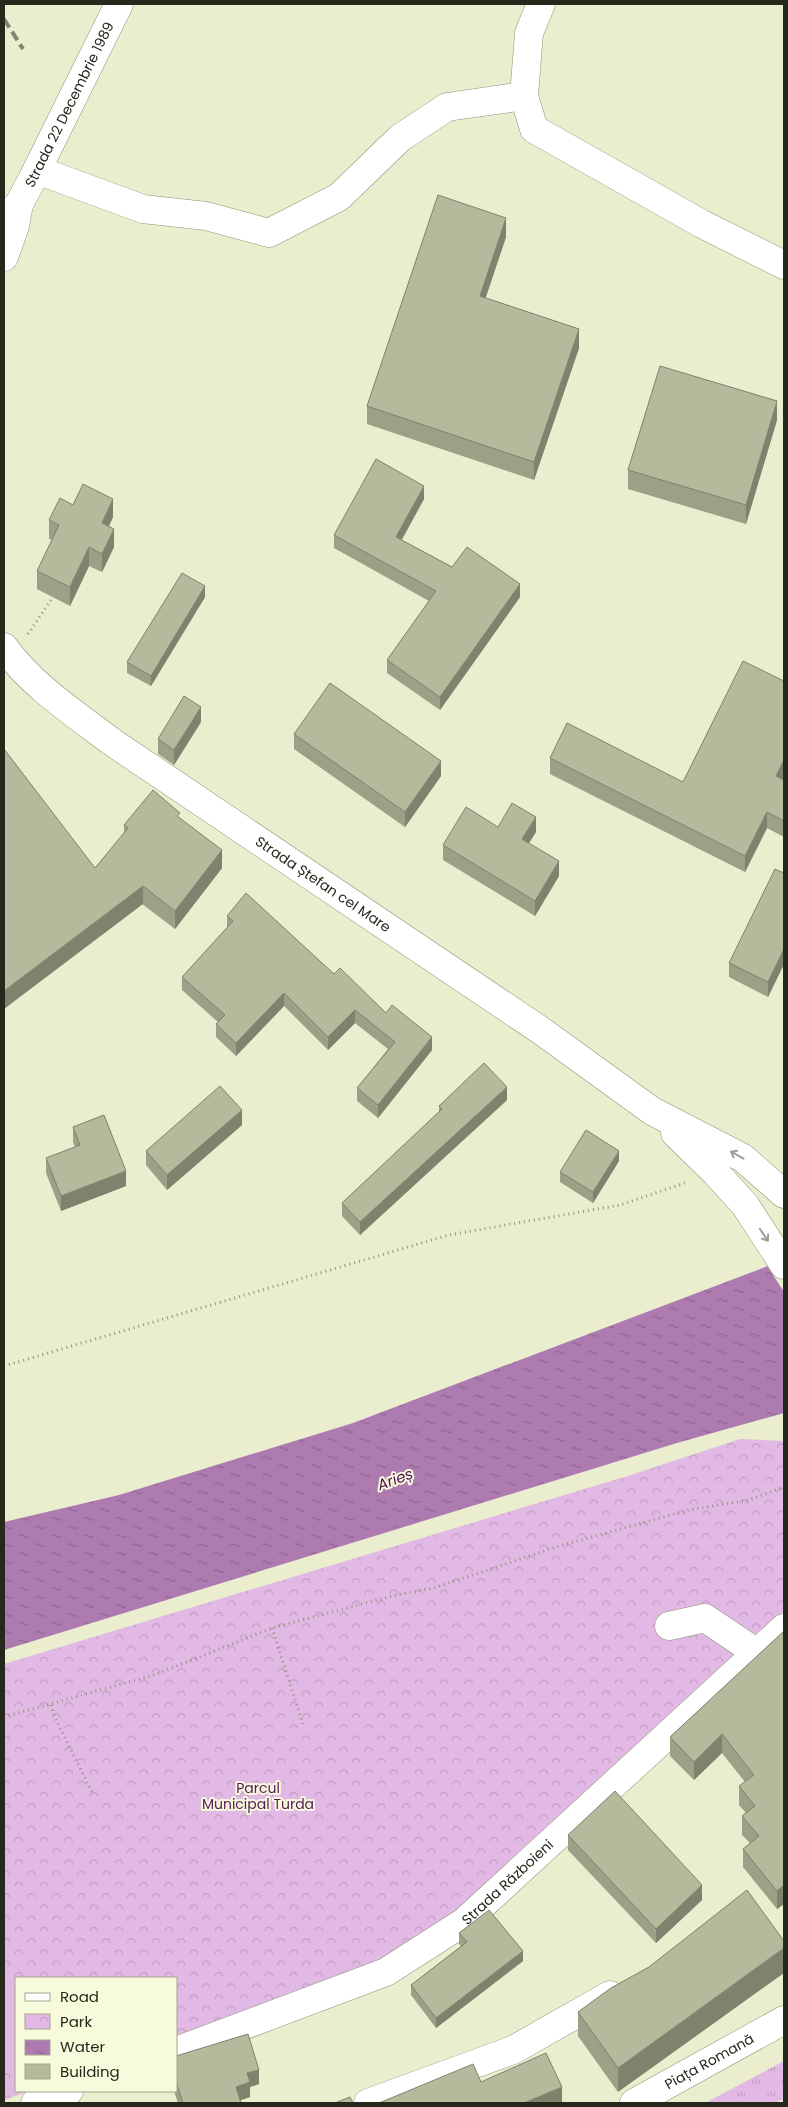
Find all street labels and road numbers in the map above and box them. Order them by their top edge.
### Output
street label: Strada 22 Decembrie 1989 [20,18,119,191]
street label: Strada Ștefan cel Mare [252,831,395,937]
street label: Strada Războieni [457,1835,558,1929]
street label: Piața Romană [661,2029,757,2094]

